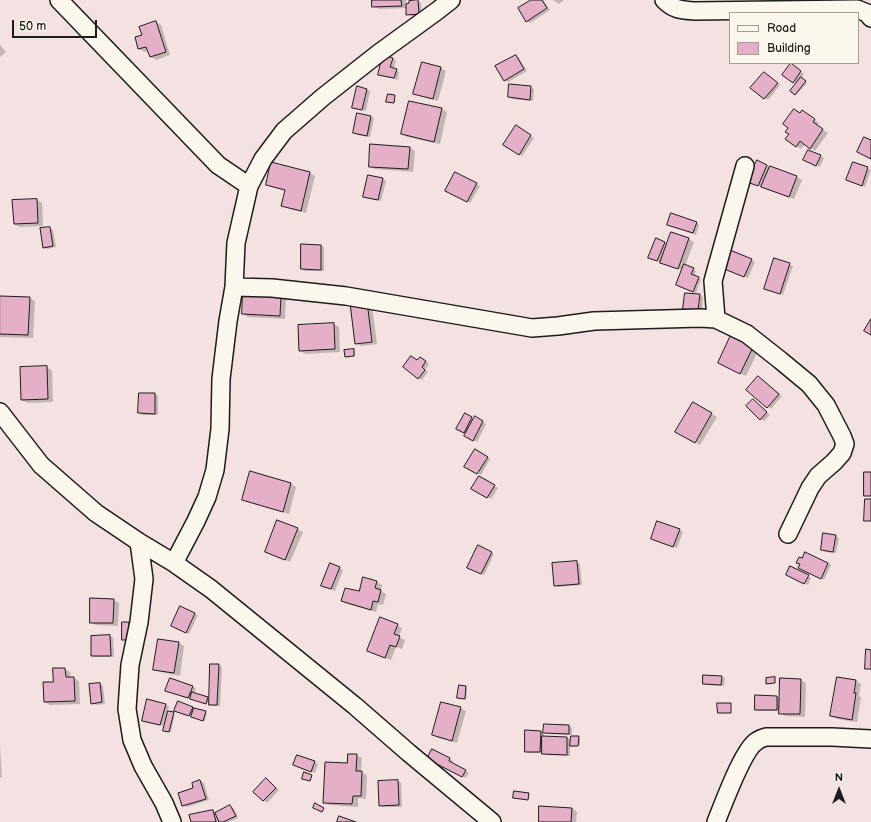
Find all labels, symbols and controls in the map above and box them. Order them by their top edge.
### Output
scale bar [14,12,99,38]
legend [729,12,859,64]
text: 50 m [19,19,46,34]
text: Road [767,21,796,36]
text: Building [767,41,811,56]
north arrow [819,770,859,810]
text: N [835,771,843,784]

